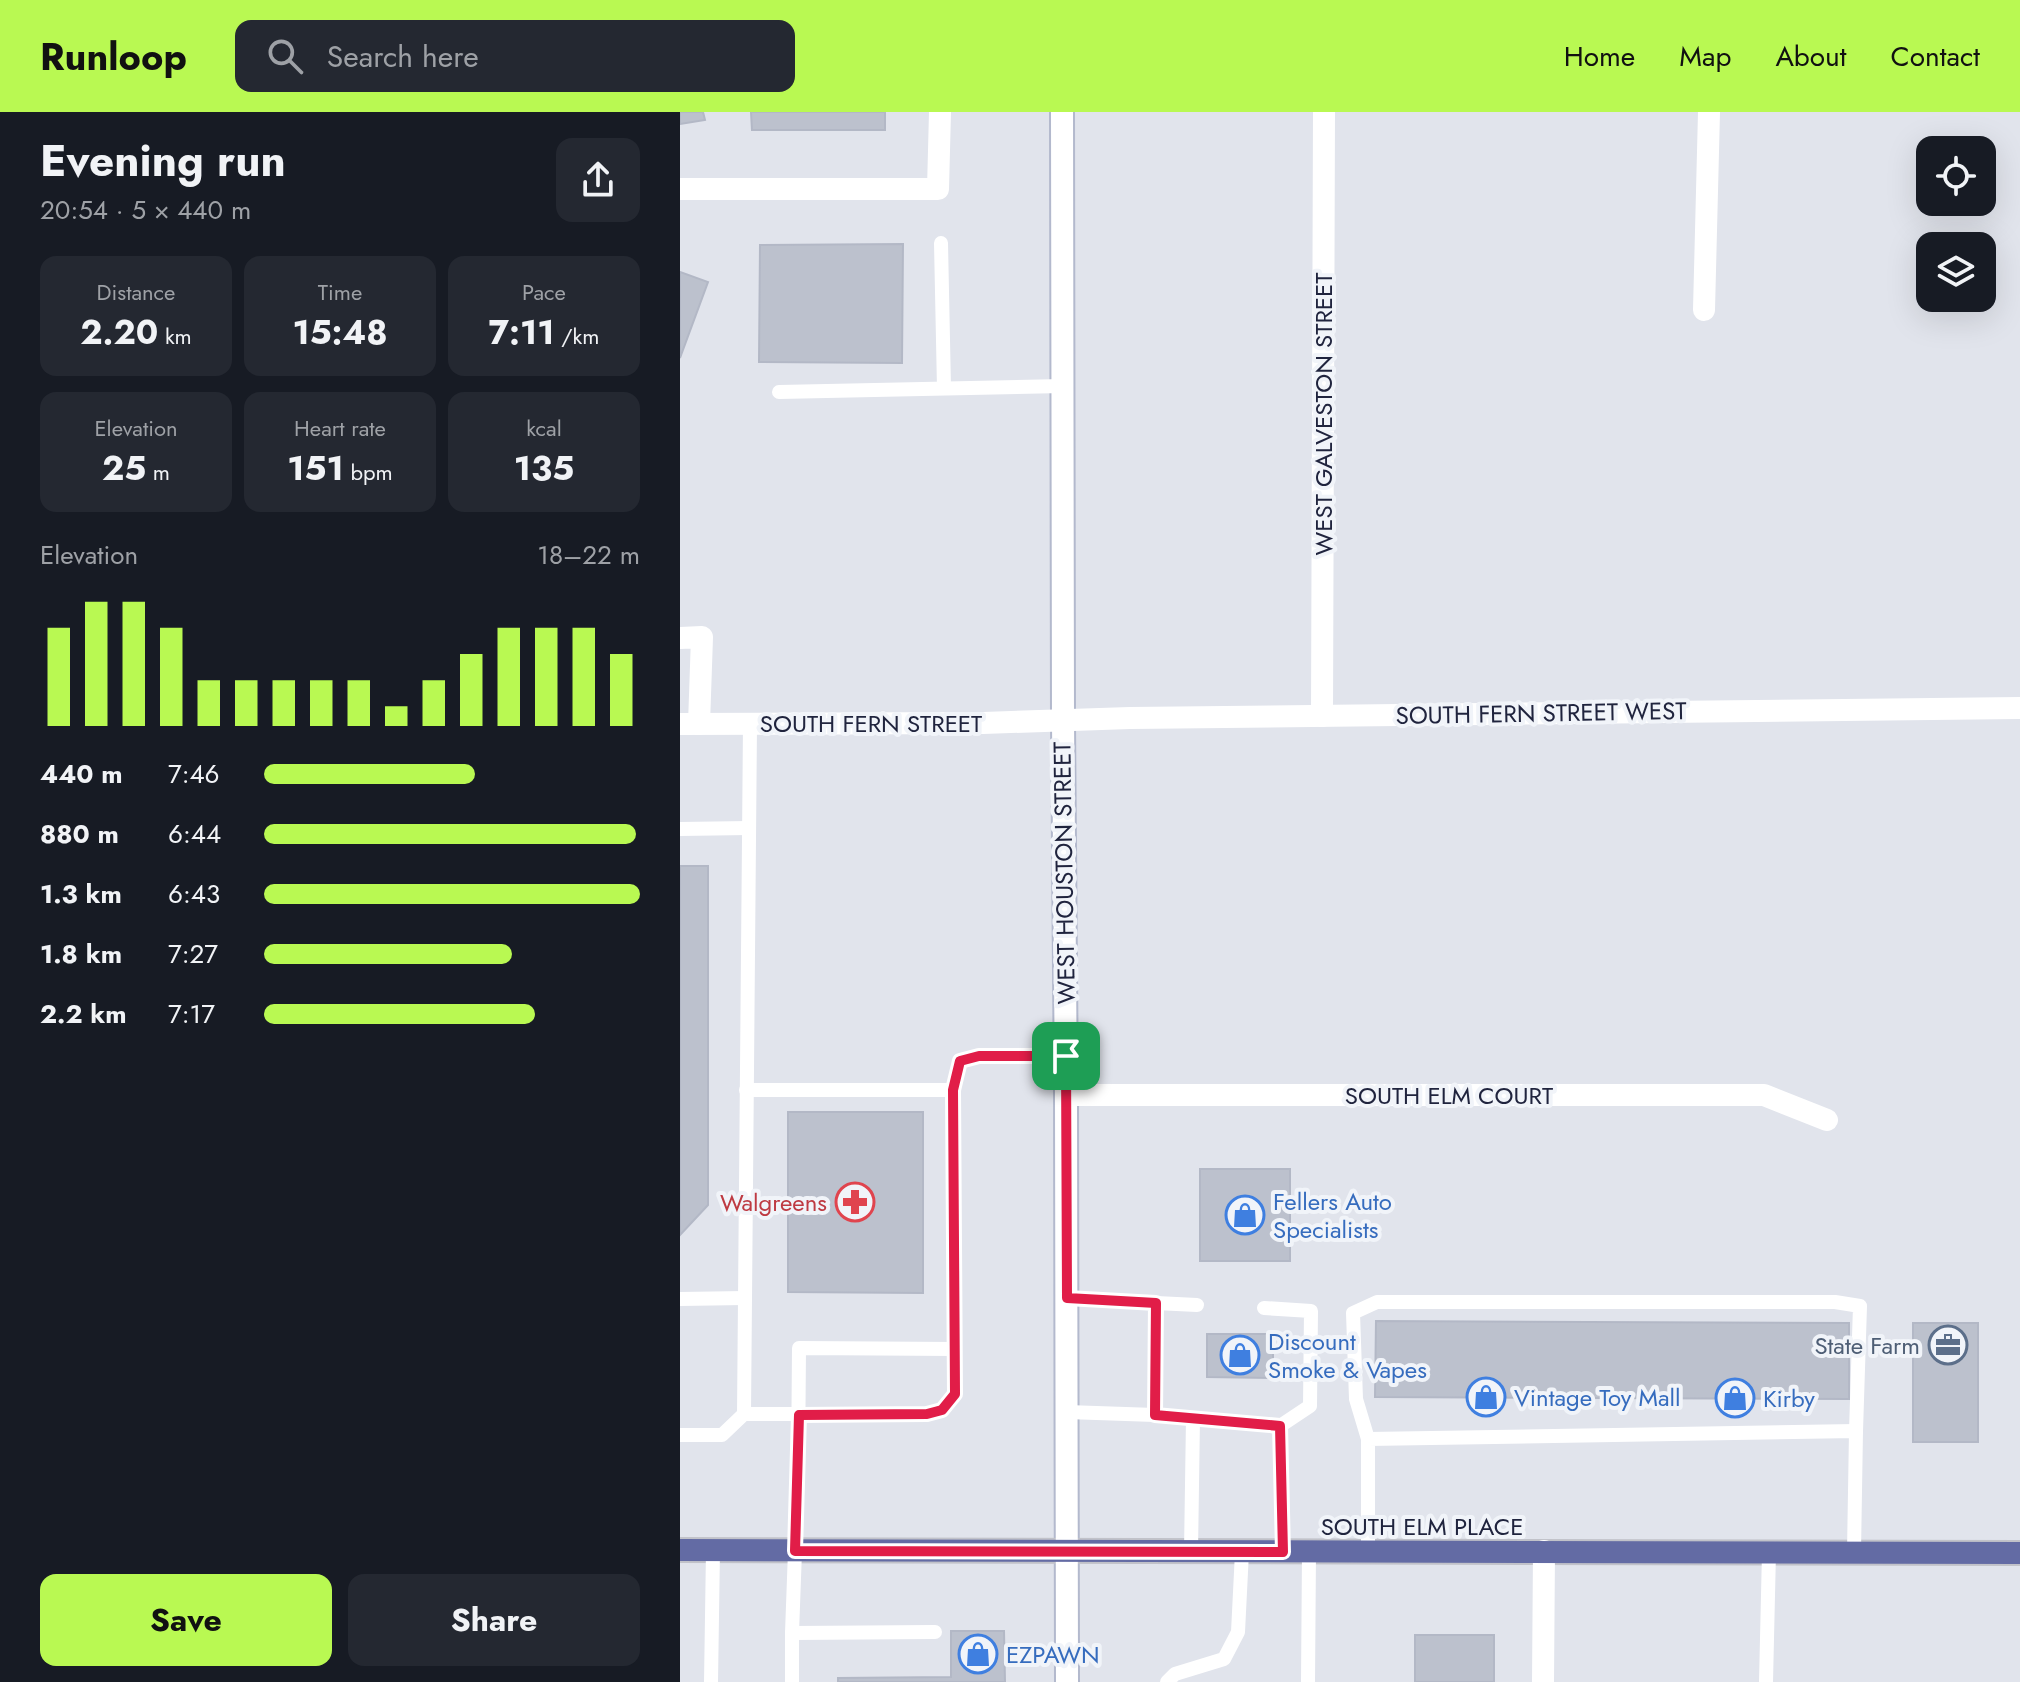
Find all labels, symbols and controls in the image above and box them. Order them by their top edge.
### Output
search box [235,20,795,92]
text: Runloop [40,29,187,84]
icon: search [263,34,307,78]
text: Search here [327,35,479,78]
text: Home [1564,36,1635,77]
text: Map [1679,36,1731,77]
text: About [1775,36,1847,77]
text: Contact [1891,36,1980,77]
text: Evening run [40,129,286,193]
map controls [1916,136,1996,312]
button: locate [1916,136,1996,216]
button: share [556,138,640,222]
text: 20:54 · 5 × 440 m [40,191,251,229]
button: layers [1916,232,1996,312]
street label: WEST GALVESTON STREET [1306,273,1341,555]
text: Distance [97,276,175,308]
text: Time [318,276,362,308]
text: Pace [522,276,566,308]
text: 2.20 [80,308,158,357]
text: 15:48 [292,308,388,357]
text: 7:11 [489,308,555,357]
text: km [158,320,192,352]
text: /km [555,320,599,352]
text: Elevation [95,412,177,444]
text: Heart rate [294,412,386,444]
text: kcal [526,412,562,444]
text: 25 [102,444,146,493]
text: 151 [287,444,344,493]
text: 135 [514,444,574,493]
text: m [146,456,170,488]
text: bpm [344,456,393,488]
text: Elevation [40,536,138,574]
text: 18–22 m [537,536,640,574]
street label: SOUTH FERN STREET WEST [1395,693,1687,733]
street label: SOUTH FERN STREET [760,706,982,741]
street label: WEST HOUSTON STREET [1044,741,1084,1005]
text: 440 m [40,755,123,793]
text: 7:46 [168,755,220,793]
text: 880 m [40,815,119,853]
text: 6:44 [168,815,221,853]
text: 1.3 km [40,875,122,913]
text: 6:43 [168,875,220,913]
text: 1.8 km [40,935,122,973]
text: 7:27 [168,935,218,973]
text: 2.2 km [40,995,127,1033]
text: 7:17 [168,995,215,1033]
pin [1032,1022,1100,1090]
icon: arrive [1044,1034,1088,1078]
street label: SOUTH ELM COURT [1345,1078,1553,1113]
pharmacy icon: Walgreens [834,1181,876,1223]
place label: Fellers Auto Specialists [1273,1184,1392,1247]
place label: Walgreens [720,1185,827,1220]
shop icon: Fellers Auto Specialists [1224,1194,1266,1236]
place label: Discount Smoke & Vapes [1268,1324,1427,1387]
office icon: State Farm [1927,1324,1969,1366]
place label: State Farm [1814,1328,1920,1363]
shop icon: Discount Smoke & Vapes [1219,1334,1261,1376]
shop icon: Vintage Toy Mall [1465,1376,1507,1418]
shop icon: Kirby [1714,1377,1756,1419]
place label: Vintage Toy Mall [1514,1380,1681,1415]
place label: Kirby [1763,1381,1815,1416]
street label: SOUTH ELM PLACE [1321,1509,1523,1544]
button: Save [40,1574,332,1666]
button: Share [348,1574,640,1666]
shop icon: EZPAWN [957,1633,999,1675]
place label: EZPAWN [1006,1637,1100,1672]

